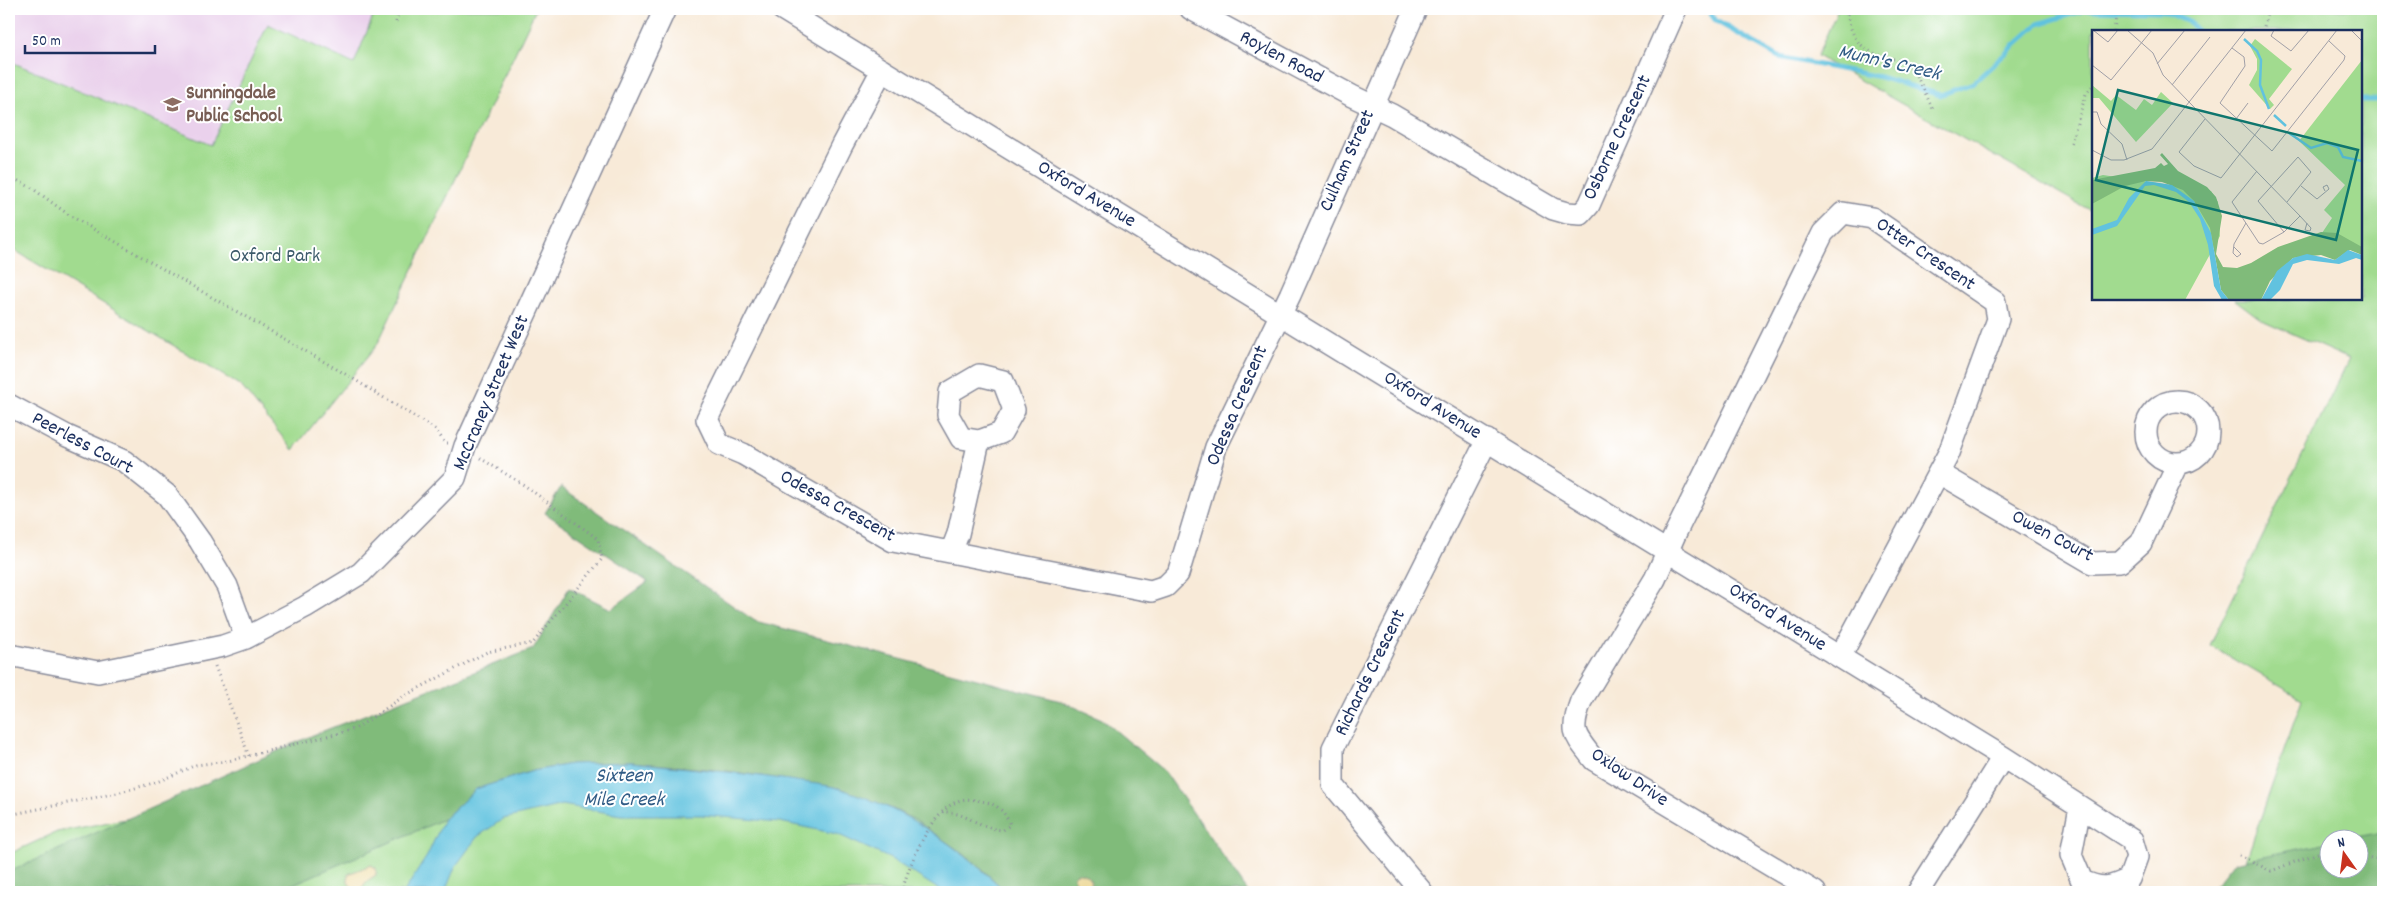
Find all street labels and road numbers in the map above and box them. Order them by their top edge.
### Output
street label: Roylen Road [1234,24,1328,92]
street label: Osborne Crescent [1577,71,1659,205]
street label: Culham Street [1313,106,1383,216]
street label: Oxford Avenue [1031,154,1141,236]
street label: Otter Crescent [1869,211,1981,299]
street label: McCraney Street West [447,311,537,475]
street label: Odessa Crescent [1200,341,1276,471]
street label: Oxford Avenue [1378,365,1487,447]
street label: Peerless Court [26,406,138,482]
street label: Odessa Crescent [774,464,900,550]
street label: Owen Court [2006,504,2098,570]
street label: Oxford Avenue [1723,577,1832,659]
street label: Richards Crescent [1328,605,1414,741]
street label: Oxlow Drive [1584,742,1674,814]

